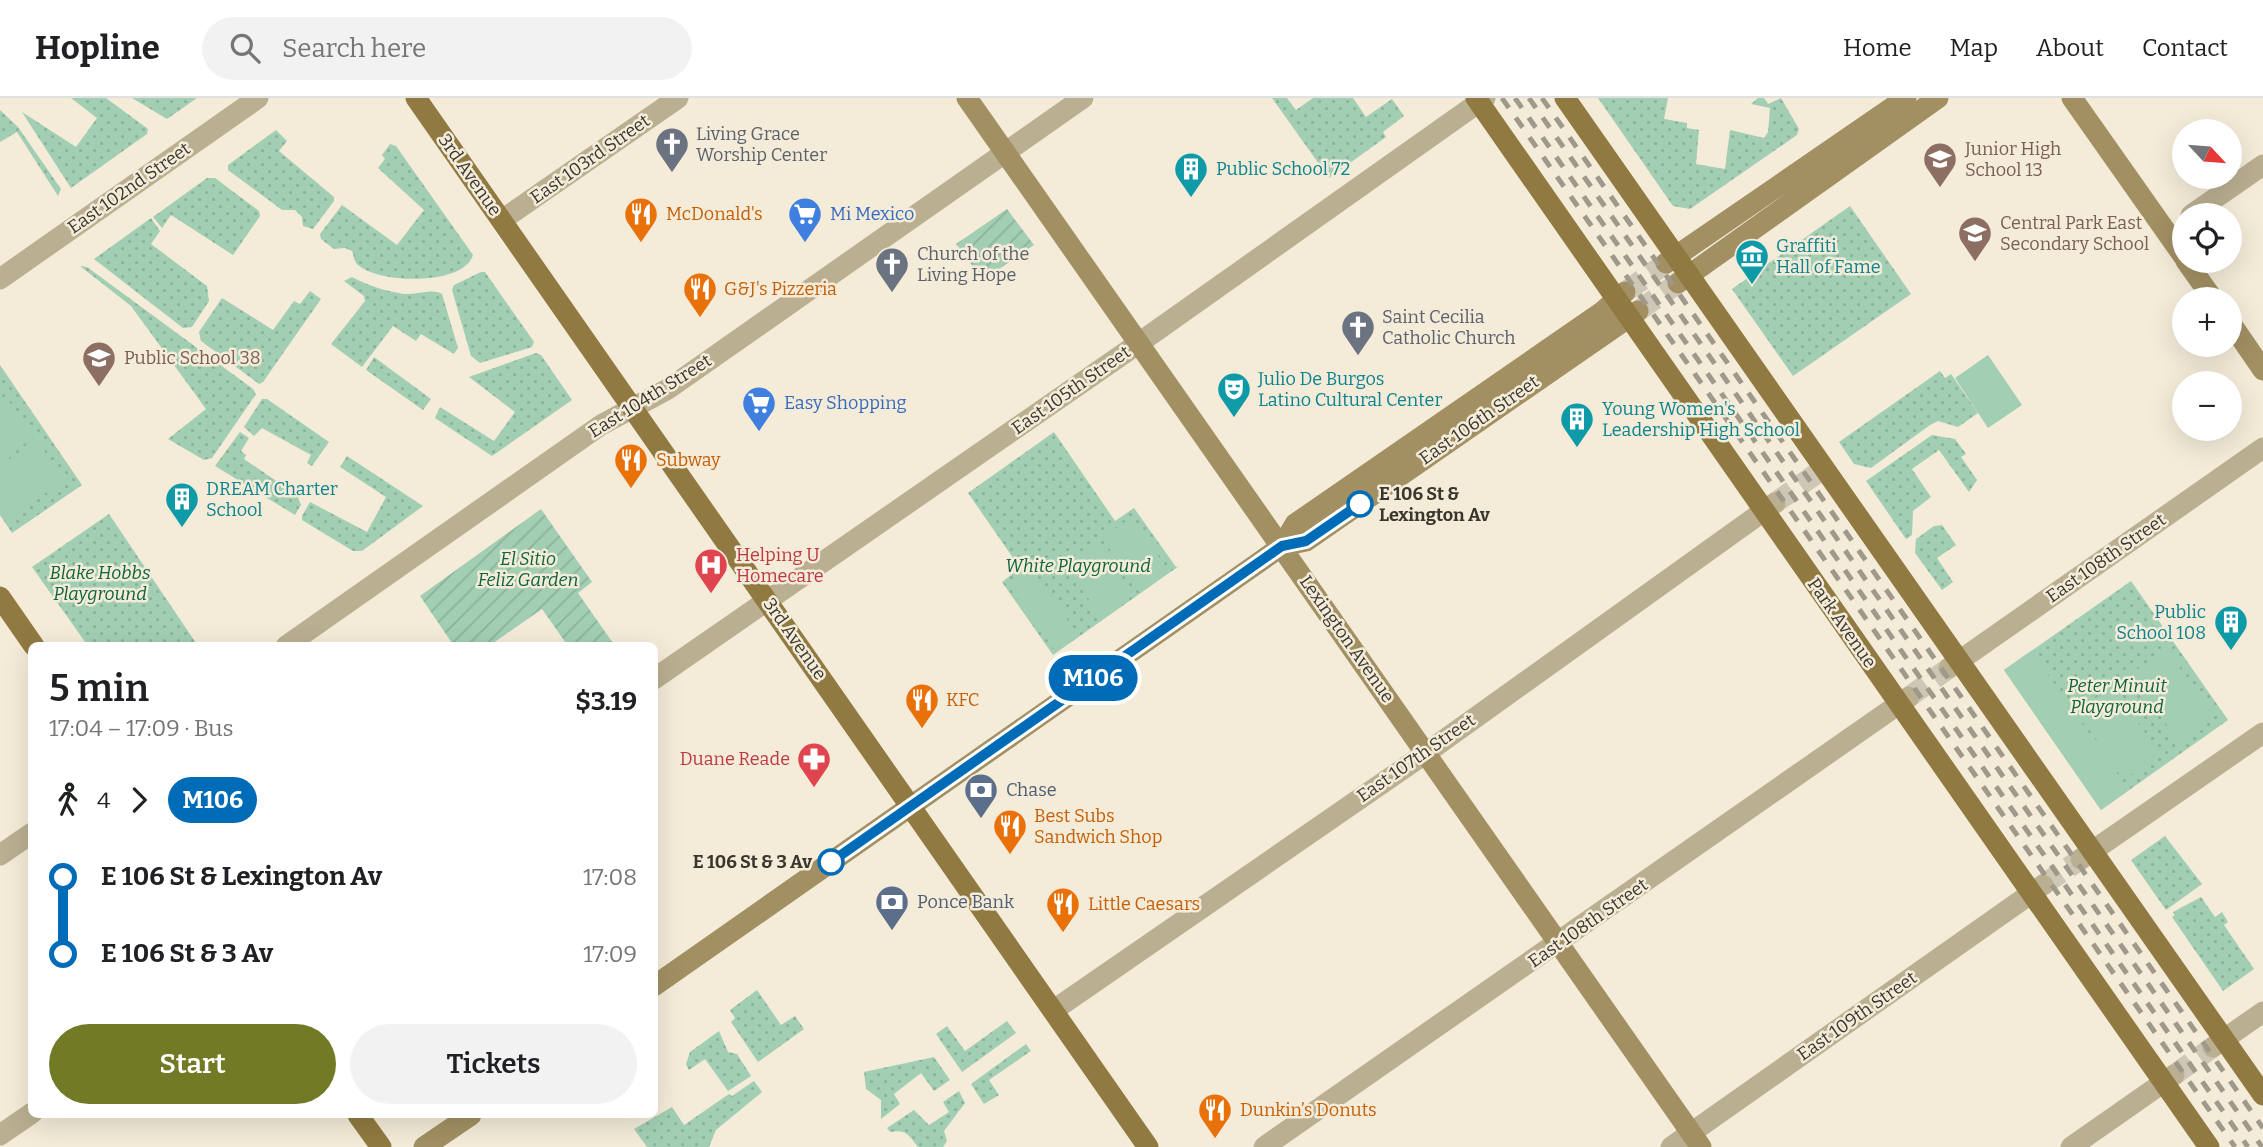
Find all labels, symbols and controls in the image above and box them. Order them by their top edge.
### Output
search box [202,17,692,80]
text: Hopline [35,28,160,68]
icon: search [226,29,264,67]
text: Search here [282,33,426,64]
text: Home [1843,34,1912,62]
text: Map [1950,34,1998,62]
text: About [2036,34,2104,62]
text: Contact [2142,34,2228,62]
street label: East 103rd Street [526,109,654,208]
north arrow [2172,119,2242,189]
map controls [2172,119,2242,441]
place label: Living Grace Worship Center [696,123,827,166]
church icon: Living Grace Worship Center [653,125,691,174]
street label: 3rd Avenue [434,130,506,220]
street label: East 102nd Street [63,137,195,238]
place label: Junior High School 13 [1964,138,2061,181]
school or university icon: Junior High School 13 [1921,140,1959,189]
building icon: Public School 72 [1172,150,1210,199]
place label: Public School 72 [1216,158,1350,180]
restaurant icon: McDonald's [622,195,660,244]
supermarket icon: Mi Mexico [786,195,824,244]
place label: McDonald's [666,203,763,225]
place label: Mi Mexico [830,203,914,225]
button: locate [2172,203,2242,273]
place label: Central Park East Secondary School [2000,212,2149,255]
school or university icon: Central Park East Secondary School [1956,214,1994,263]
place label: Graffiti Hall of Fame [1776,235,1881,278]
museum icon: Graffiti Hall of Fame [1733,237,1771,286]
place label: Church of the Living Hope [917,243,1029,286]
church icon: Church of the Living Hope [873,245,911,294]
restaurant icon: G&J's Pizzeria [681,270,719,319]
place label: G&J's Pizzeria [724,278,837,300]
button: + [2172,287,2242,357]
place label: Saint Cecilia Catholic Church [1382,306,1515,349]
church icon: Saint Cecilia Catholic Church [1339,308,1377,357]
school or university icon: Public School 38 [80,339,118,388]
street label: East 105th Street [1007,341,1135,439]
place label: Public School 38 [124,347,261,369]
street label: East 104th Street [584,349,716,443]
place label: Julio De Burgos Latino Cultural Center [1257,368,1442,411]
theatre icon: Julio De Burgos Latino Cultural Center [1215,370,1253,419]
street label: East 106th Street [1415,370,1543,469]
button: − [2172,371,2242,441]
supermarket icon: Easy Shopping [740,384,778,433]
place label: Easy Shopping [784,392,907,414]
place label: Young Women's Leadership High School [1602,398,1800,441]
building icon: Young Women's Leadership High School [1558,400,1596,449]
restaurant icon: Subway [612,441,650,490]
place label: Subway [656,449,721,471]
place label: DREAM Charter School [206,478,338,521]
building icon: DREAM Charter School [163,480,201,529]
place label: E 106 St & Lexington Av [1379,483,1490,526]
marker: E 106 St & Lexington Av [1347,491,1373,517]
street label: East 108th Street [2042,508,2170,607]
place label: Helping U Homecare [736,544,824,587]
hospital icon: Helping U Homecare [692,546,730,595]
park label: El Sitio Feliz Garden [478,548,578,591]
park label: White Playground [1005,555,1151,577]
park label: Blake Hobbs Playground [50,562,151,605]
street label: Lexington Avenue [1295,571,1399,707]
street label: Park Avenue [1803,574,1881,672]
street label: 3rd Avenue [759,594,831,684]
place label: Public School 108 [2116,601,2206,644]
building icon: Public School 108 [2212,603,2250,652]
line badge: M106 [1044,655,1142,701]
text: M106 [1063,664,1123,692]
text: 5 min [49,665,149,711]
park label: Peter Minuit Playground [2067,675,2167,718]
restaurant icon: KFC [903,681,941,730]
text: $3.19 [575,686,637,717]
place label: KFC [946,689,979,711]
street label: East 107th Street [1353,709,1480,807]
text: 17:04 – 17:09 · Bus [49,714,234,742]
pharmacy icon: Duane Reade [795,740,833,789]
place label: Duane Reade [680,748,790,770]
bank icon: Chase [962,771,1000,820]
place label: Chase [1006,779,1057,801]
icon: walk [49,781,87,819]
icon: forward [120,781,158,819]
text: 4 [97,786,110,814]
text: M106 [182,786,243,814]
place label: Best Subs Sandwich Shop [1034,805,1162,848]
restaurant icon: Best Subs Sandwich Shop [991,807,1029,856]
marker: E 106 St & 3 Av [818,849,844,875]
place label: E 106 St & 3 Av [693,851,812,873]
text: E 106 St & Lexington Av [101,861,382,892]
text: 17:08 [583,863,637,891]
street label: East 108th Street [1524,873,1652,972]
bank icon: Ponce Bank [873,883,911,932]
restaurant icon: Little Caesars [1044,885,1082,934]
place label: Ponce Bank [917,891,1015,913]
place label: Little Caesars [1088,893,1200,915]
text: E 106 St & 3 Av [101,938,273,969]
text: 17:09 [583,940,637,968]
street label: East 109th Street [1793,966,1921,1065]
button: Start [49,1024,336,1104]
button: Tickets [350,1024,637,1104]
restaurant icon: Dunkin’s Donuts [1196,1091,1234,1140]
place label: Dunkin’s Donuts [1240,1099,1377,1121]

